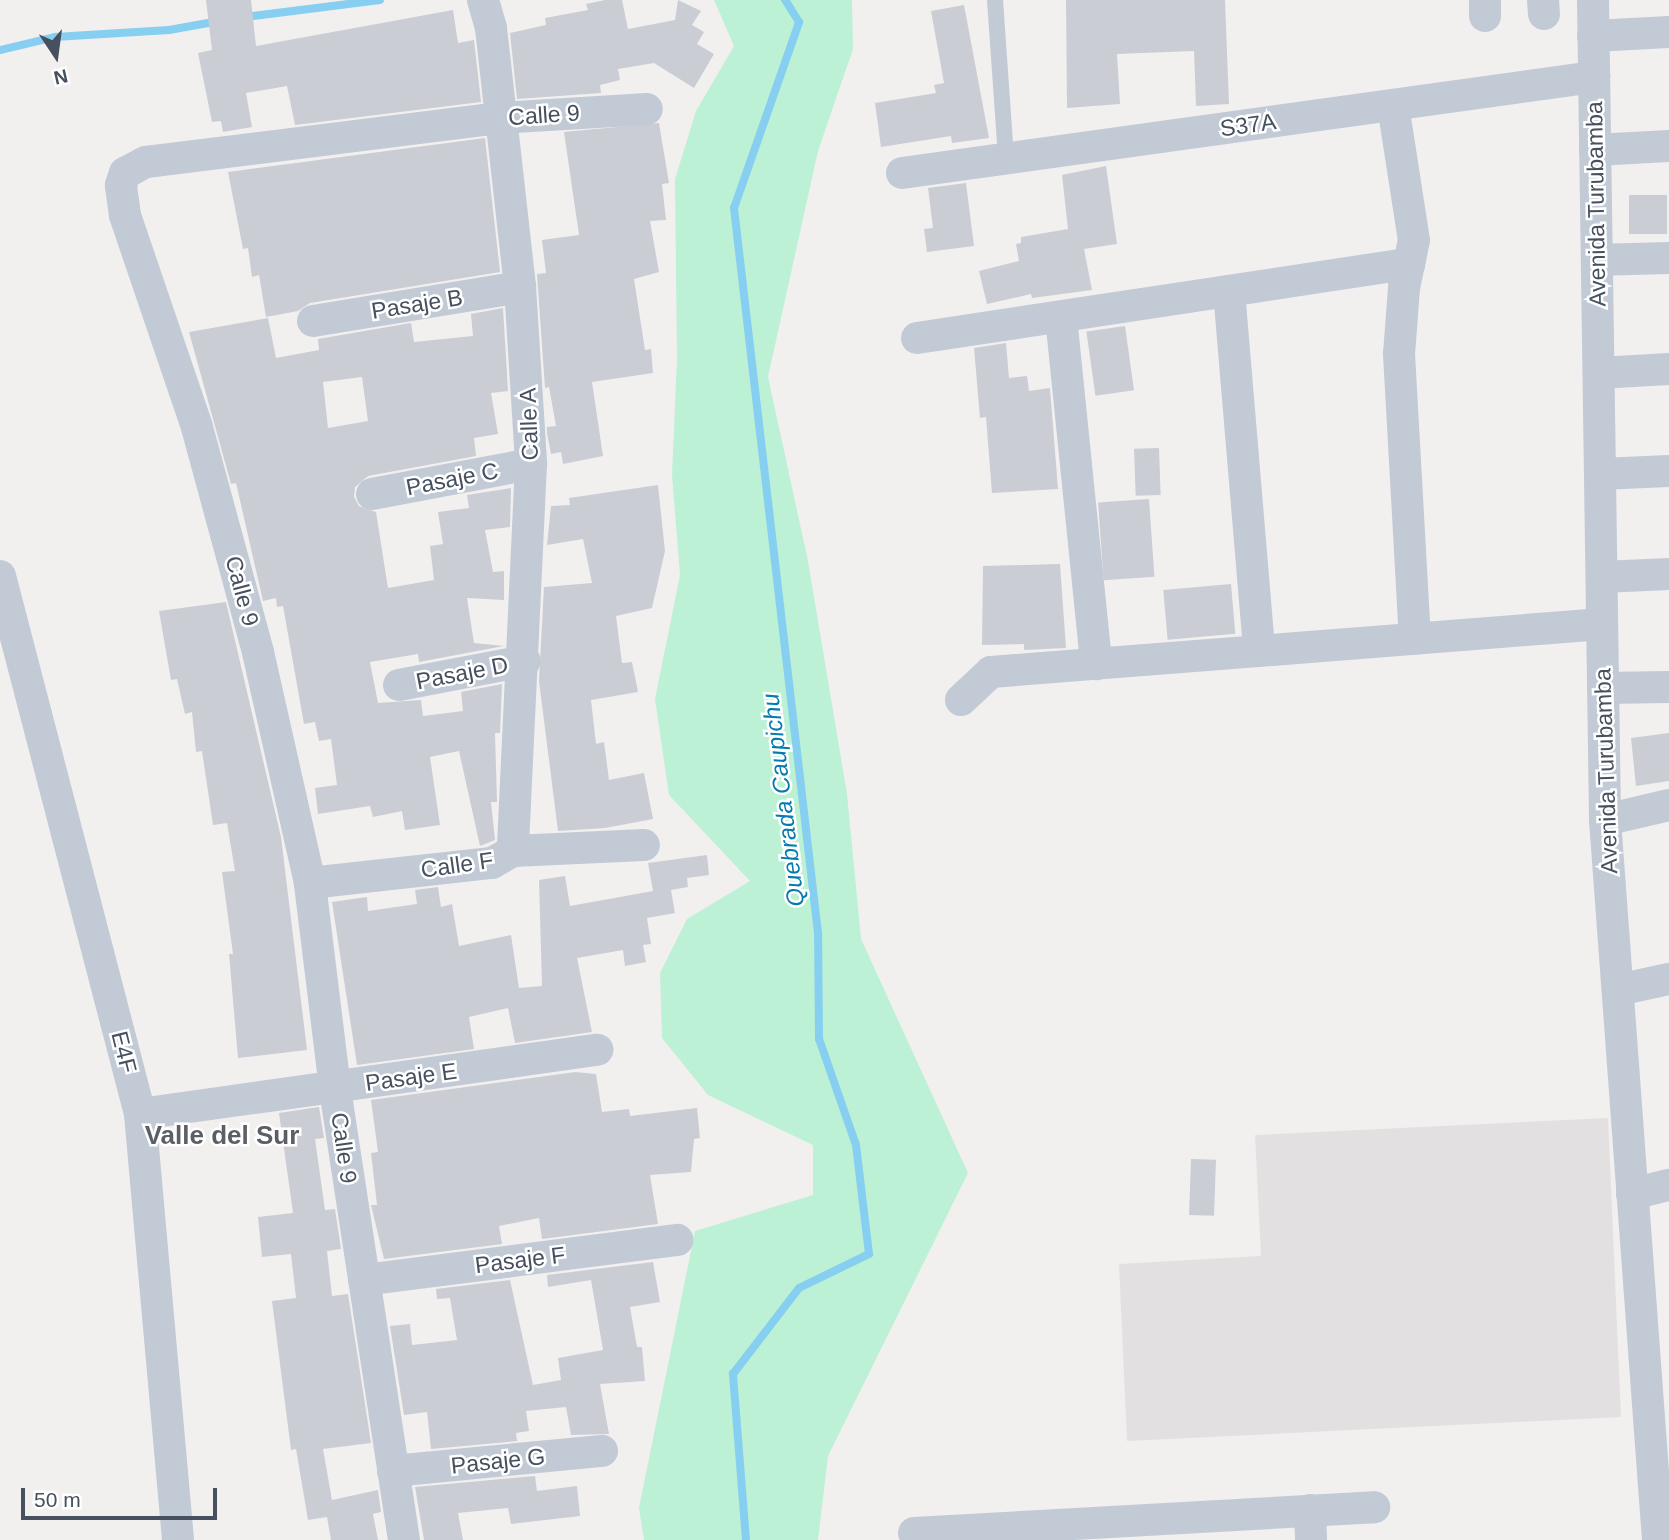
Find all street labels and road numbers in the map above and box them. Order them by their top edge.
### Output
street label: Calle 9 [507,99,581,131]
street label: Avenida Turubamba [1580,101,1612,307]
street label: S37A [1218,107,1278,143]
street label: Pasaje B [369,283,465,325]
street label: Calle A [514,386,544,462]
street label: Pasaje C [404,457,500,501]
street label: Calle 9 [219,553,265,629]
street label: Pasaje D [414,651,510,695]
street label: Avenida Turubamba [1589,668,1623,874]
street label: Calle F [419,846,495,884]
street label: E4F [106,1028,142,1076]
street label: Pasaje E [363,1057,459,1097]
street label: Calle 9 [325,1111,363,1185]
street label: Pasaje F [473,1241,567,1279]
street label: Pasaje G [450,1442,546,1480]

